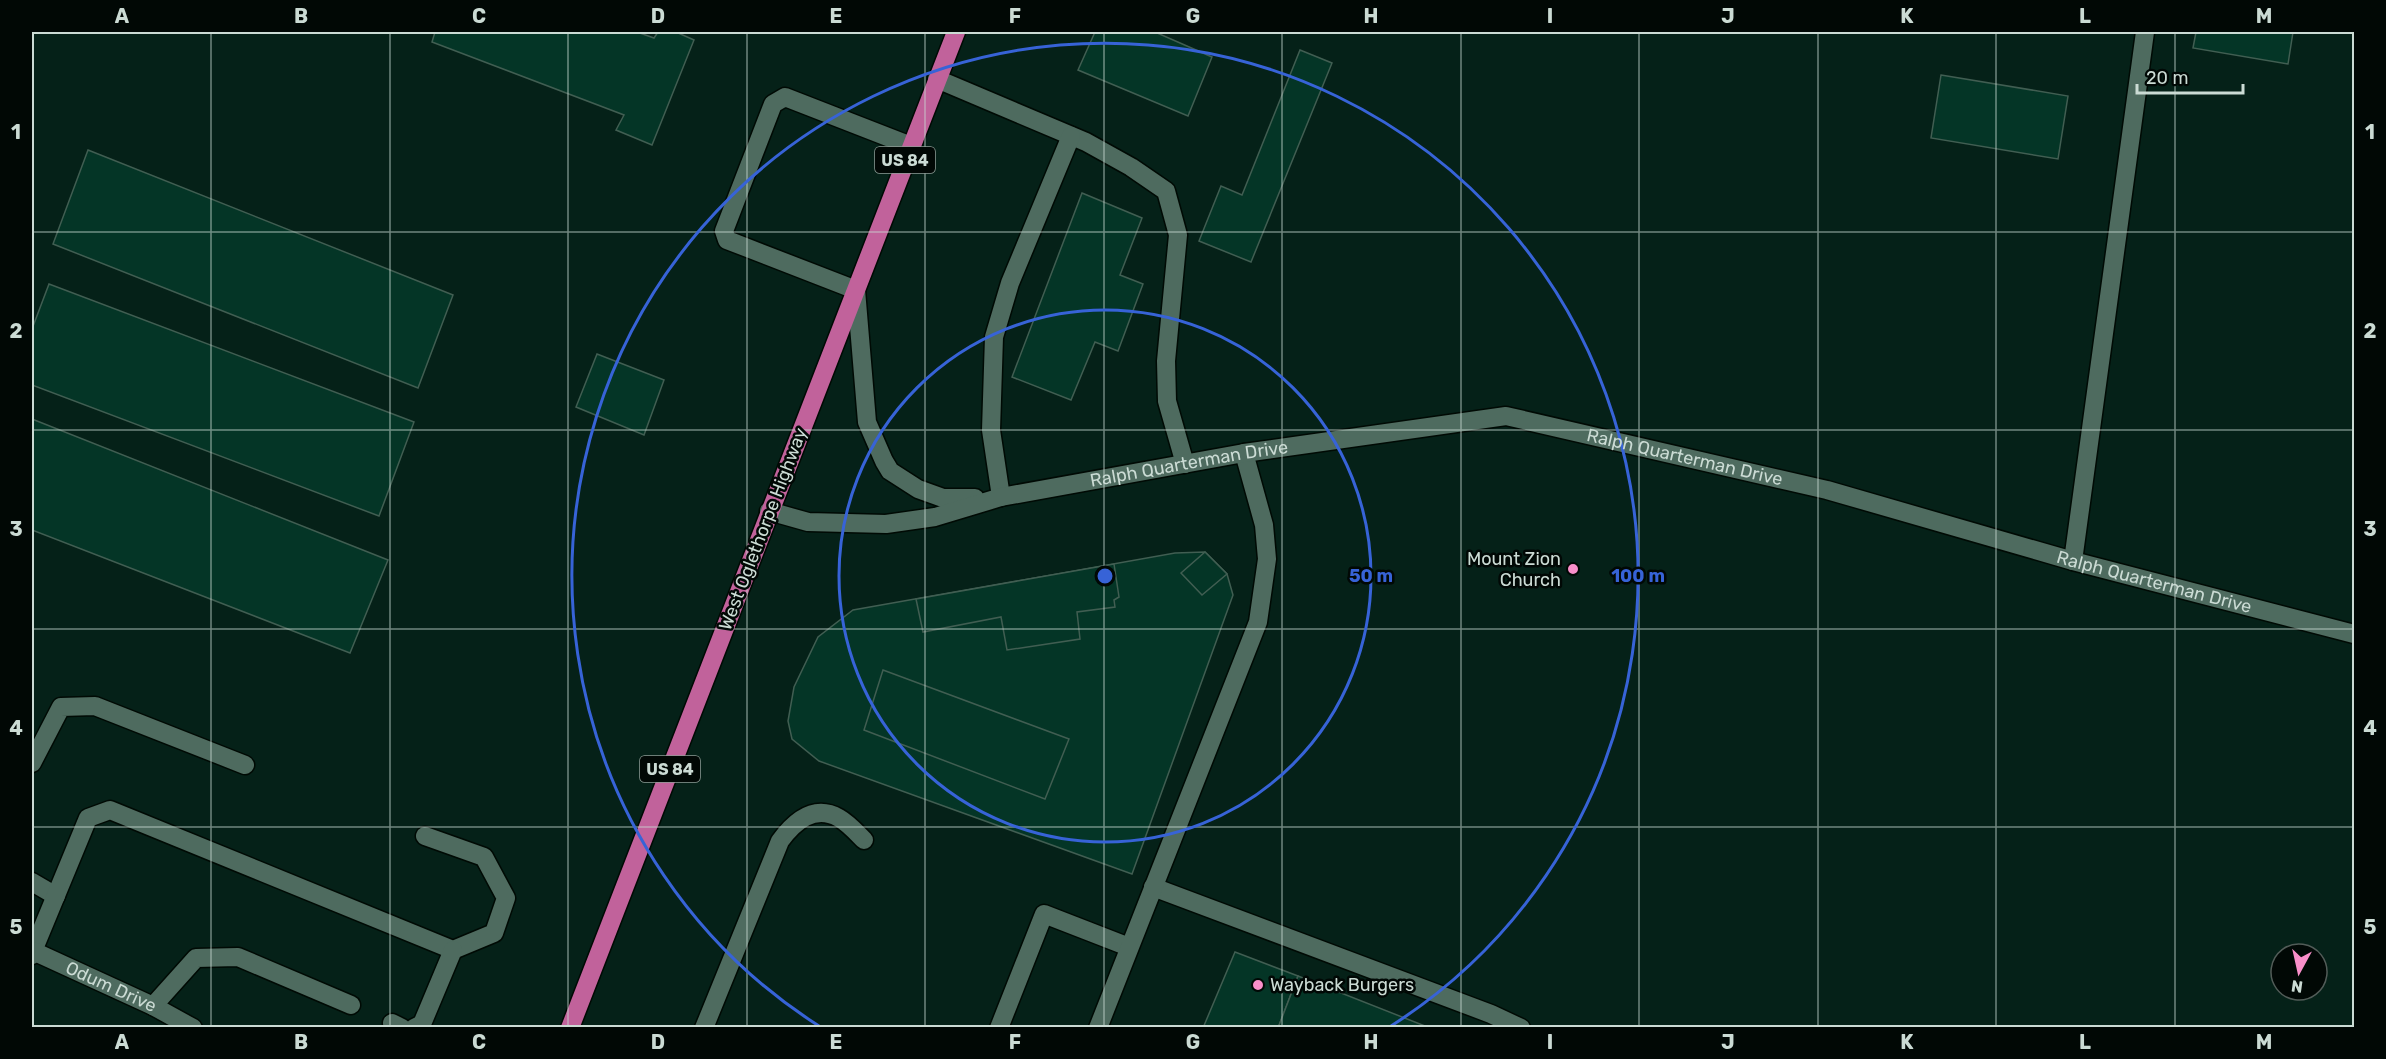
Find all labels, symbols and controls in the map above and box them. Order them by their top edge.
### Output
text: A [115,4,130,28]
text: B [294,4,308,28]
text: C [472,4,486,28]
text: D [651,4,665,28]
text: E [830,4,842,28]
text: F [1009,4,1021,28]
text: G [1186,4,1200,28]
text: H [1364,4,1378,28]
text: I [1547,4,1553,28]
text: J [1721,4,1735,28]
text: K [1900,4,1914,28]
text: L [2079,4,2091,28]
text: M [2256,4,2272,28]
scale bar [2137,57,2244,95]
text: 20 m [2146,67,2188,89]
text: 1 [11,120,21,144]
text: 1 [2365,120,2375,144]
road number: US 84 [875,147,935,173]
text: 2 [10,319,23,343]
text: 2 [2364,319,2377,343]
street label: Ralph Quarterman Drive [1585,424,1785,490]
street label: West Oglethorpe Highway [714,425,812,633]
street label: Ralph Quarterman Drive [1088,436,1289,492]
text: 3 [9,517,23,541]
text: 3 [2363,517,2377,541]
street label: Ralph Quarterman Drive [2054,546,2254,618]
place label: Mount Zion Church [1467,548,1561,591]
marker: Mount Zion Church [1566,562,1580,576]
text: 50 m [1349,565,1393,587]
text: 100 m [1611,565,1665,587]
centre of rings [1095,566,1115,586]
text: 4 [9,716,23,740]
text: 4 [2363,716,2377,740]
road number: US 84 [640,756,700,782]
text: 5 [10,915,23,939]
text: 5 [2364,915,2377,939]
north arrow [2269,942,2329,1002]
street label: Odum Drive [62,956,160,1017]
place label: Wayback Burgers [1270,974,1414,996]
text: N [2290,976,2304,997]
marker: Wayback Burgers [1251,978,1265,992]
text: A [115,1030,130,1054]
text: B [294,1030,308,1054]
text: C [472,1030,486,1054]
text: D [651,1030,665,1054]
text: E [830,1030,842,1054]
text: F [1009,1030,1021,1054]
text: G [1186,1030,1200,1054]
text: H [1364,1030,1378,1054]
text: I [1547,1030,1553,1054]
text: J [1721,1030,1735,1054]
text: K [1900,1030,1914,1054]
text: L [2079,1030,2091,1054]
text: M [2256,1030,2272,1054]

